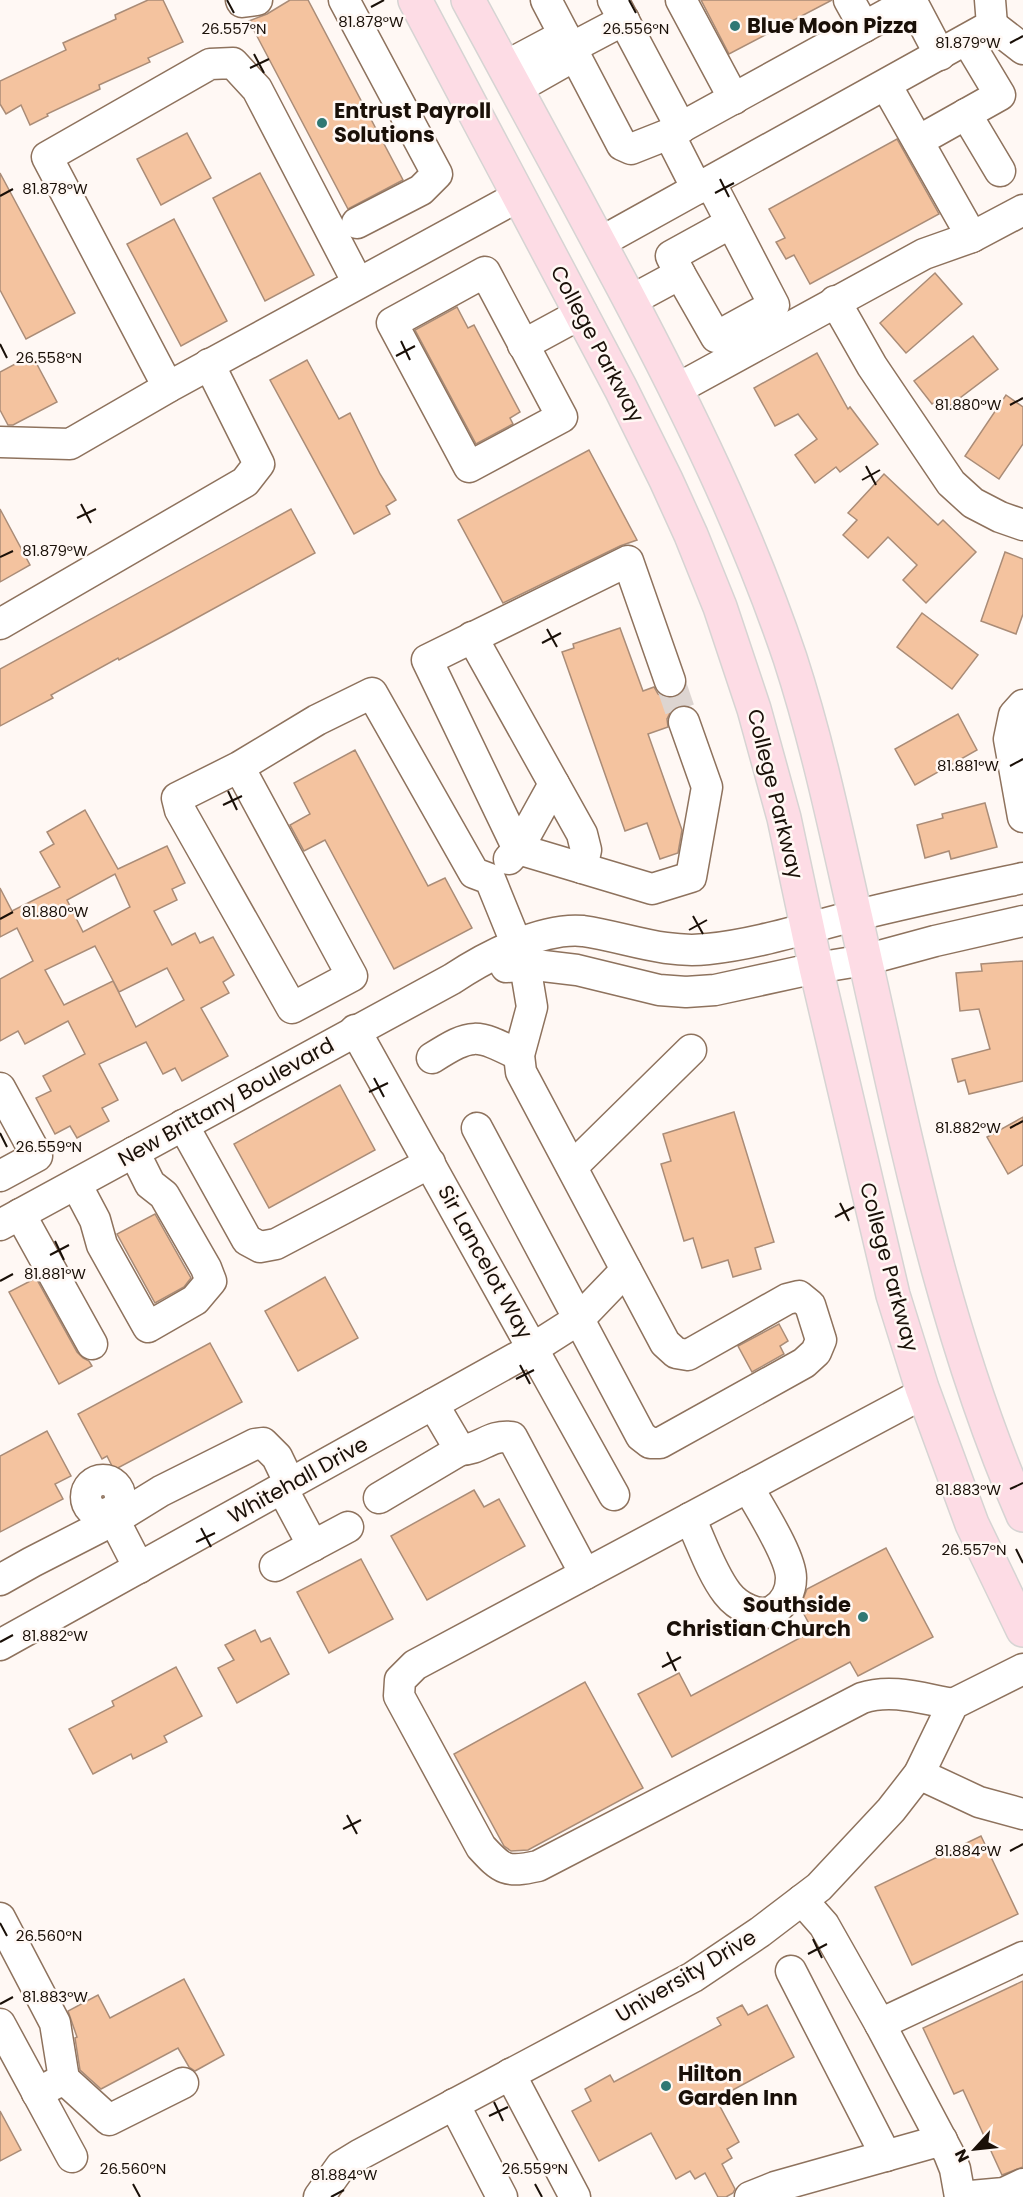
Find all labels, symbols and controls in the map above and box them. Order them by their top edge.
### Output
text: 81.878°W [338,11,404,32]
place label: Blue Moon Pizza [747,11,918,40]
text: 26.557°N [201,18,267,39]
text: 26.556°N [603,18,669,39]
marker: Blue Moon Pizza [728,19,742,33]
text: 81.879°W [935,32,1001,53]
place label: Entrust Payroll Solutions [334,96,491,149]
marker: Entrust Payroll Solutions [315,116,329,130]
text: 81.878°W [22,178,88,199]
street label: College Parkway [544,260,651,428]
text: 26.558°N [16,347,82,368]
text: 81.880°W [935,394,1002,415]
text: 81.879°W [22,540,88,561]
street label: College Parkway [740,706,811,882]
text: 81.881°W [937,755,999,776]
text: 81.880°W [22,901,89,922]
street label: New Brittany Boulevard [113,1030,339,1173]
text: 81.882°W [935,1117,1001,1138]
text: 26.559°N [16,1136,82,1157]
street label: College Parkway [853,1179,926,1355]
street label: Sir Lancelot Way [431,1180,540,1344]
text: 81.881°W [24,1263,86,1284]
street label: Whitehall Drive [223,1429,373,1530]
text: 81.883°W [935,1479,1001,1500]
text: 26.557°N [941,1539,1007,1560]
place label: Southside Christian Church [666,1590,851,1643]
marker: Southside Christian Church [856,1610,870,1624]
text: 81.882°W [22,1625,88,1646]
text: 81.884°W [935,1840,1002,1861]
street label: University Drive [610,1922,761,2029]
text: 26.560°N [16,1925,82,1946]
text: 81.883°W [22,1986,88,2007]
place label: Hilton Garden Inn [678,2059,798,2112]
marker: Hilton Garden Inn [659,2079,673,2093]
north arrow [945,2119,1005,2179]
text: N [949,2145,975,2166]
text: 26.560°N [100,2158,166,2179]
text: 26.559°N [502,2158,568,2179]
text: 81.884°W [311,2164,378,2185]

